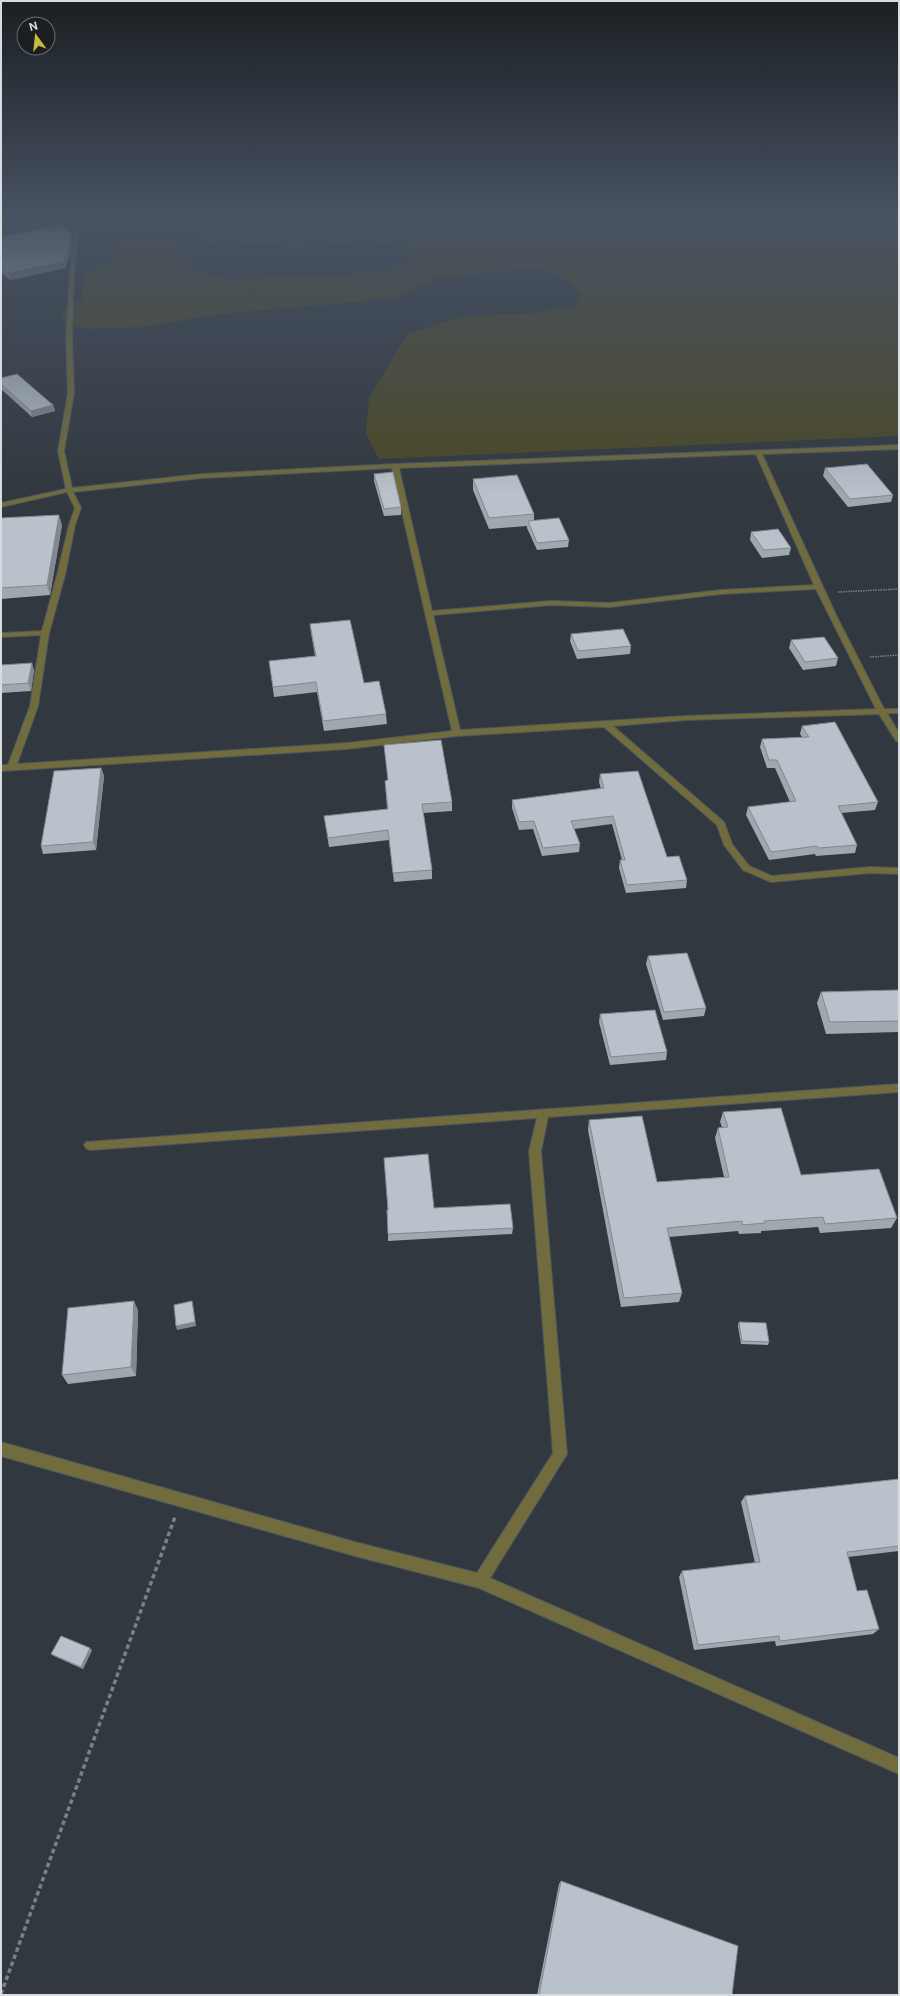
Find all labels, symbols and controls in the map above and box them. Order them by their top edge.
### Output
north arrow [16,16,56,56]
text: N [28,19,39,33]

